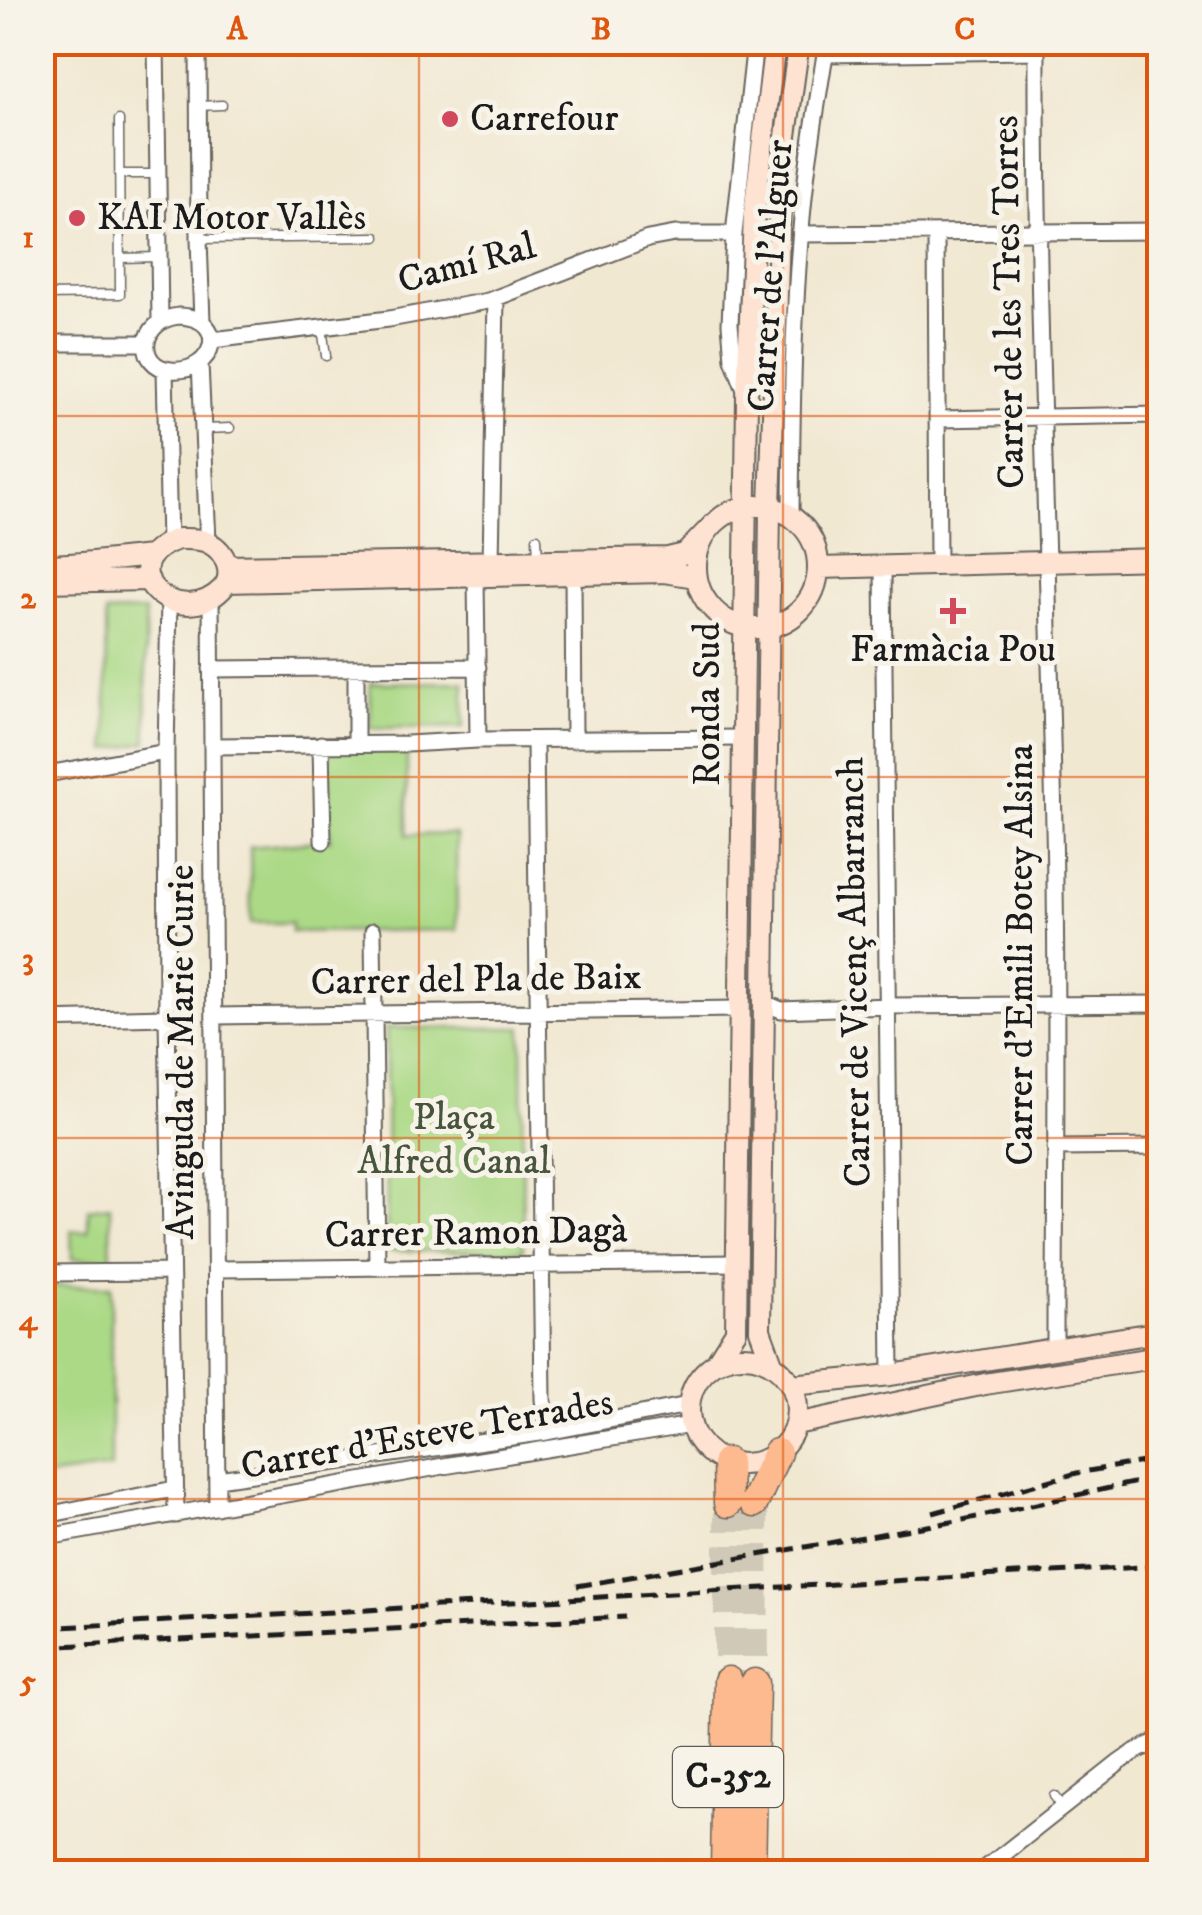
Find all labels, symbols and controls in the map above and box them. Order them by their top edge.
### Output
text: A [226,10,249,50]
text: B [591,10,611,50]
text: C [954,10,976,50]
place label: Carrefour [470,95,618,143]
marker: Carrefour [439,108,461,130]
street label: Carrer de les Tres Torres [982,115,1036,489]
street label: Carrer de l'Alguer [738,138,804,414]
place label: KAI Motor Vallès [97,194,366,242]
marker: KAI Motor Vallès [66,207,88,229]
text: 1 [22,218,34,258]
street label: Camí Ral [393,222,542,305]
text: 2 [20,579,36,619]
marker: Farmàcia Pou [942,600,964,622]
street label: Ronda Sud [684,622,732,786]
place label: Farmàcia Pou [850,626,1056,674]
street label: Carrer d'Emili Botey Alsina [997,744,1045,1166]
street label: Carrer de Vicenç Albarranch [827,756,883,1188]
street label: Avinguda de Marie Curie [158,865,206,1239]
text: 3 [22,940,34,980]
street label: Carrer del Pla de Baix [310,953,642,1007]
park label: Plaça Alfred Canal [357,1094,551,1186]
street label: Carrer Ramon Dagà [324,1206,628,1260]
text: 4 [19,1301,39,1341]
street label: Carrer d'Esteve Terrades [237,1379,617,1491]
text: 5 [19,1662,36,1702]
road number: C-352 [673,1747,783,1807]

